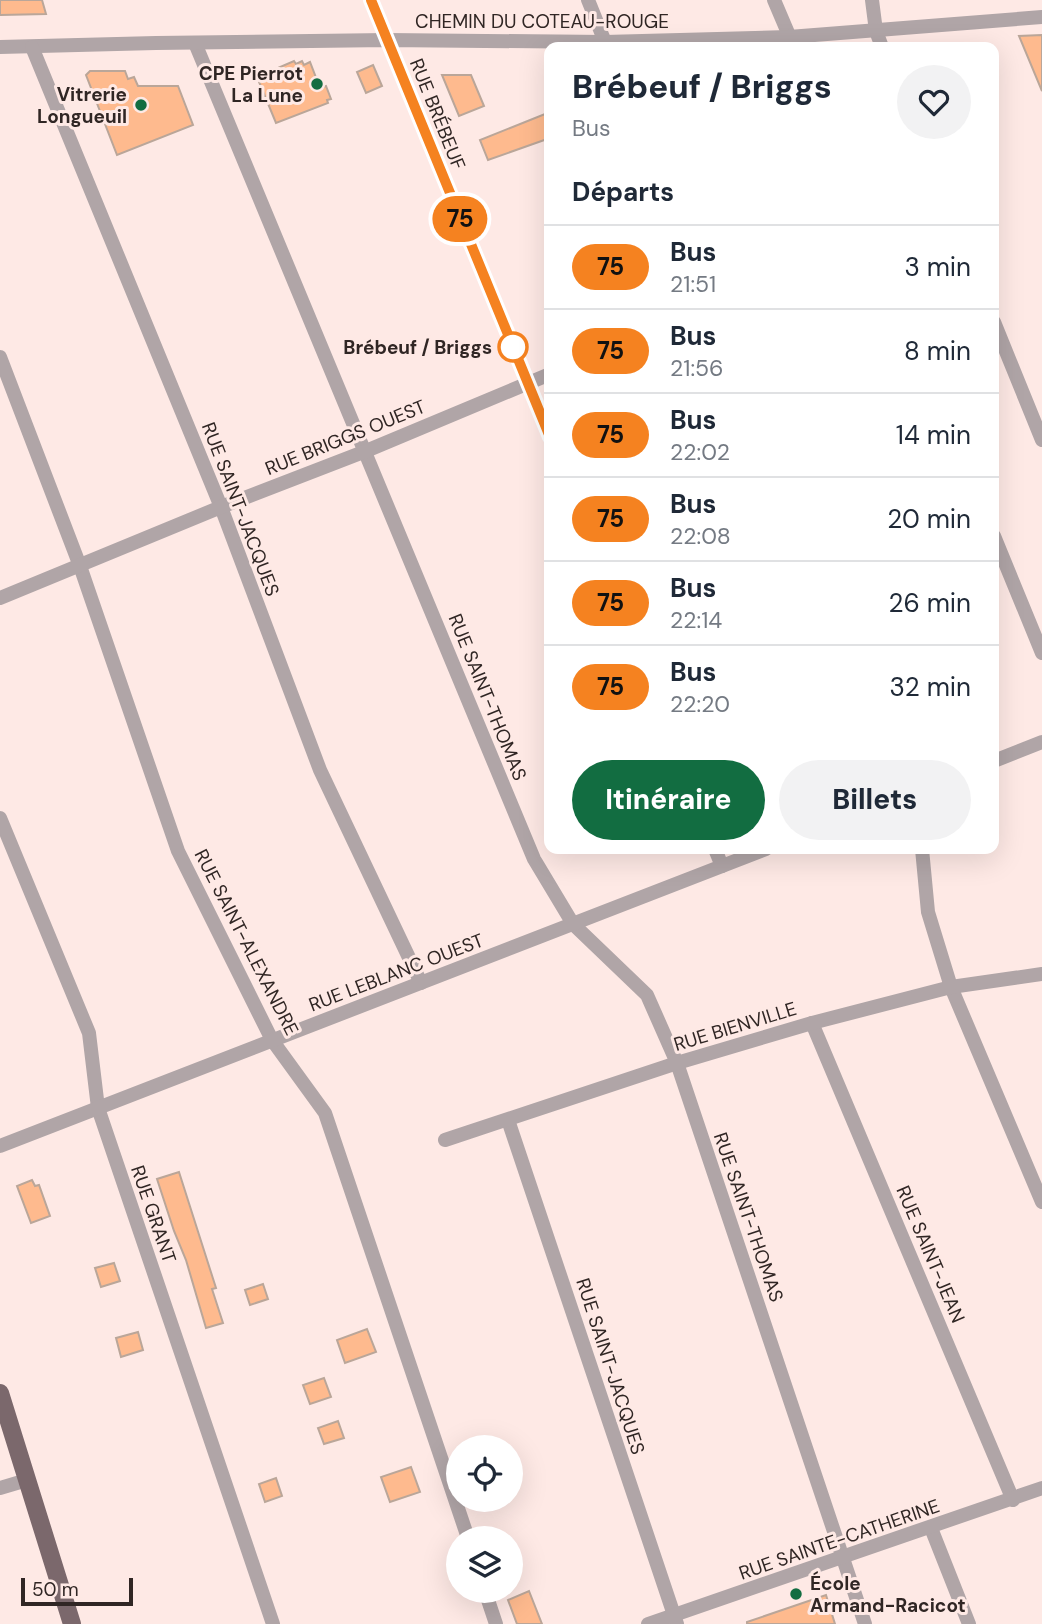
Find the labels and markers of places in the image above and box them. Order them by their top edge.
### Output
place label: CPE Pierrot La Lune [199,61,303,108]
marker: CPE Pierrot La Lune [309,76,325,92]
place label: Vitrerie Longueuil [37,82,127,129]
marker: Vitrerie Longueuil [133,97,149,113]
marker: Brébeuf / Briggs [498,332,528,362]
place label: Brébeuf / Briggs [343,335,492,360]
place label: École Armand-Racicot [810,1571,966,1618]
marker: École Armand-Racicot [788,1586,804,1602]

